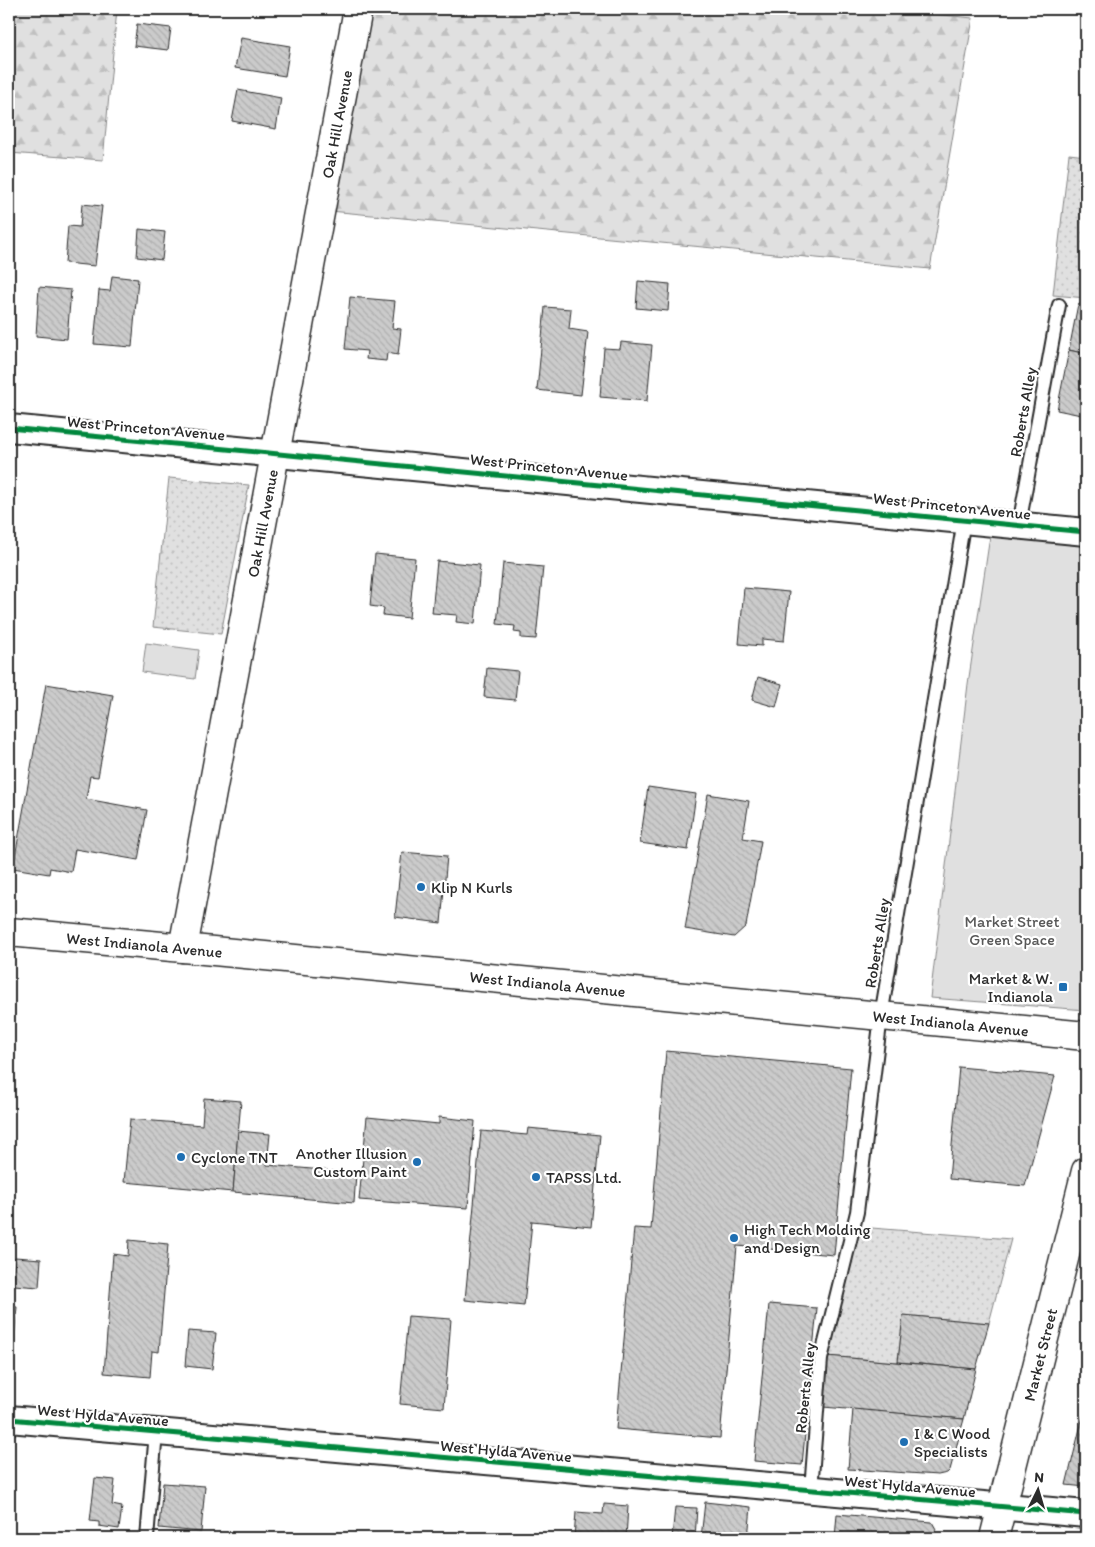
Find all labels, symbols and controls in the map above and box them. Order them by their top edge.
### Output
street label: Oak Hill Avenue [317,69,356,180]
street label: Roberts Alley [1006,365,1040,458]
street label: West Princeton Avenue [66,412,226,444]
street label: West Princeton Avenue [469,449,629,485]
street label: Oak Hill Avenue [243,468,282,579]
street label: West Princeton Avenue [872,488,1032,524]
place label: Klip N Kurls [431,878,513,897]
marker: Klip N Kurls [415,881,427,893]
street label: Roberts Alley [861,896,894,989]
park label: Market Street Green Space [964,912,1060,949]
street label: West Indianola Avenue [66,928,223,961]
street label: West Indianola Avenue [469,966,626,1001]
place label: Market & W. Indianola [969,969,1054,1006]
marker: Market & W. Indianola [1057,981,1069,993]
street label: West Indianola Avenue [872,1006,1030,1040]
place label: Another Illusion Custom Paint [296,1144,407,1181]
place label: Cyclone TNT [191,1148,278,1167]
marker: Cyclone TNT [175,1151,187,1163]
marker: Another Illusion Custom Paint [411,1156,423,1168]
place label: TAPSS Ltd. [546,1168,622,1187]
marker: TAPSS Ltd. [530,1171,542,1183]
place label: High Tech Molding and Design [744,1220,871,1257]
marker: High Tech Molding and Design [728,1232,740,1244]
street label: Market Street [1019,1306,1061,1403]
street label: Roberts Alley [791,1341,819,1434]
street label: West Hylda Avenue [36,1400,170,1430]
place label: I & C Wood Specialists [914,1424,990,1461]
street label: West Hylda Avenue [439,1436,573,1466]
marker: I & C Wood Specialists [898,1436,910,1448]
north arrow [1012,1464,1062,1514]
text: N [1034,1469,1045,1486]
street label: West Hylda Avenue [843,1471,977,1501]

